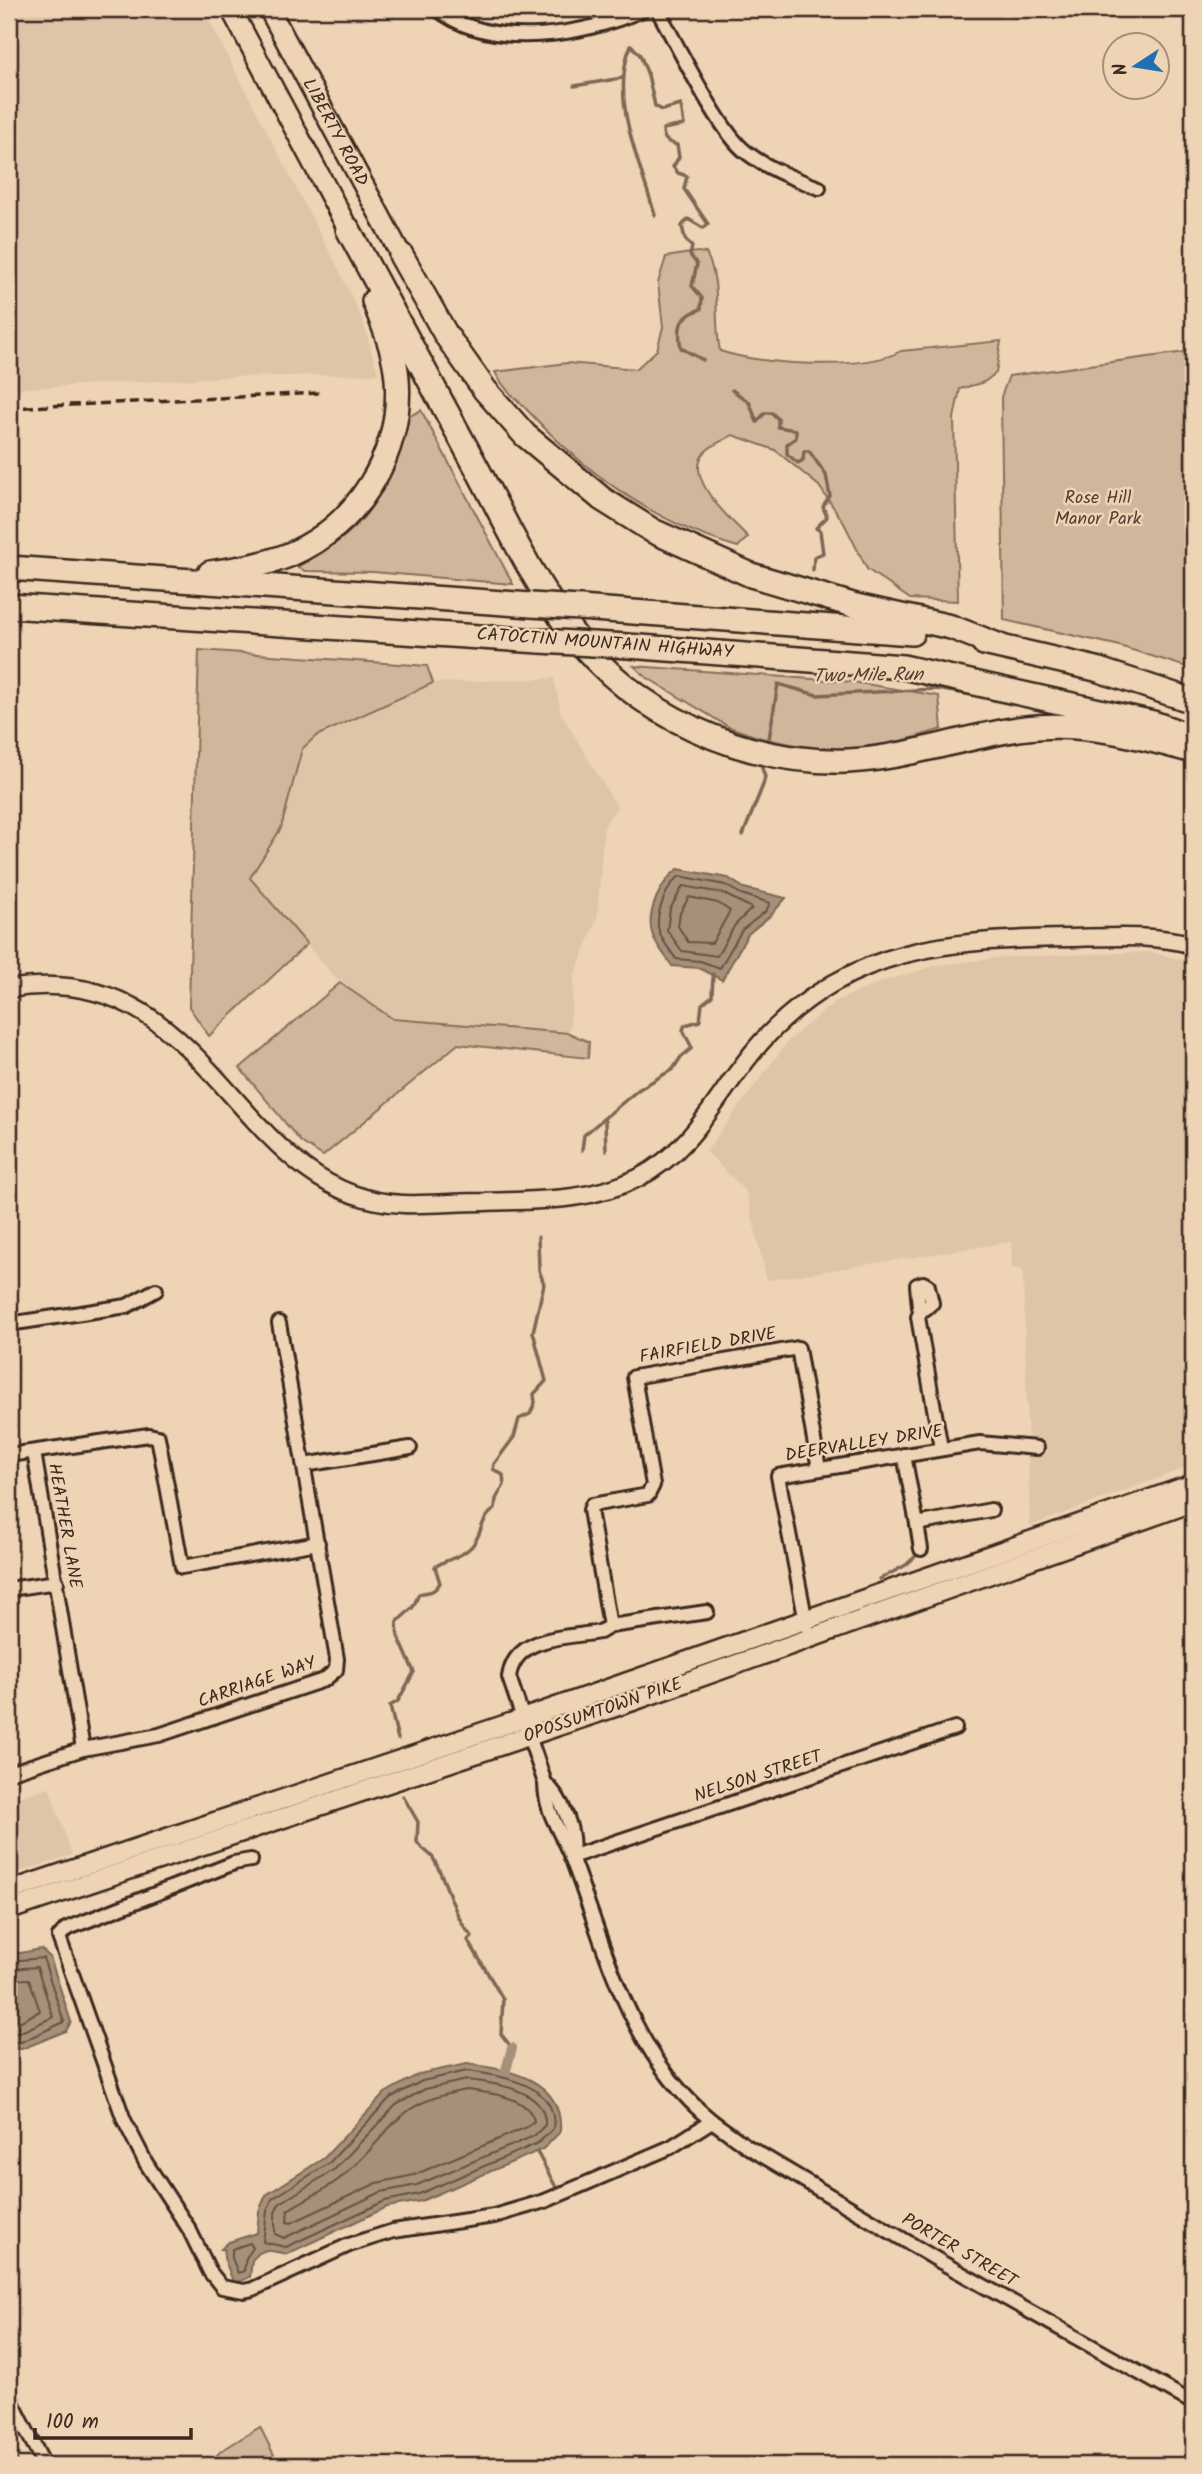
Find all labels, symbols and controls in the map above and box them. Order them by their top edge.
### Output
north arrow [1100,32,1170,102]
text: N [1105,60,1137,78]
street label: LIBERTY ROAD [294,73,376,192]
park label: Rose Hill Manor Park [1055,484,1142,534]
street label: CATOCTIN MOUNTAIN HIGHWAY [475,621,735,667]
water label: Two Mile Run [813,660,925,692]
street label: FAIRFIELD DRIVE [637,1320,779,1372]
street label: DEERVALLEY DRIVE [783,1417,945,1471]
street label: HEATHER LANE [39,1461,89,1591]
street label: CARRIAGE WAY [194,1649,321,1717]
street label: OPOSSUMTOWN PIKE [520,1670,687,1752]
street label: NELSON STREET [690,1742,827,1811]
street label: PORTER STREET [896,2206,1024,2297]
scale bar [35,2397,191,2441]
text: 100 m [46,2406,99,2439]

